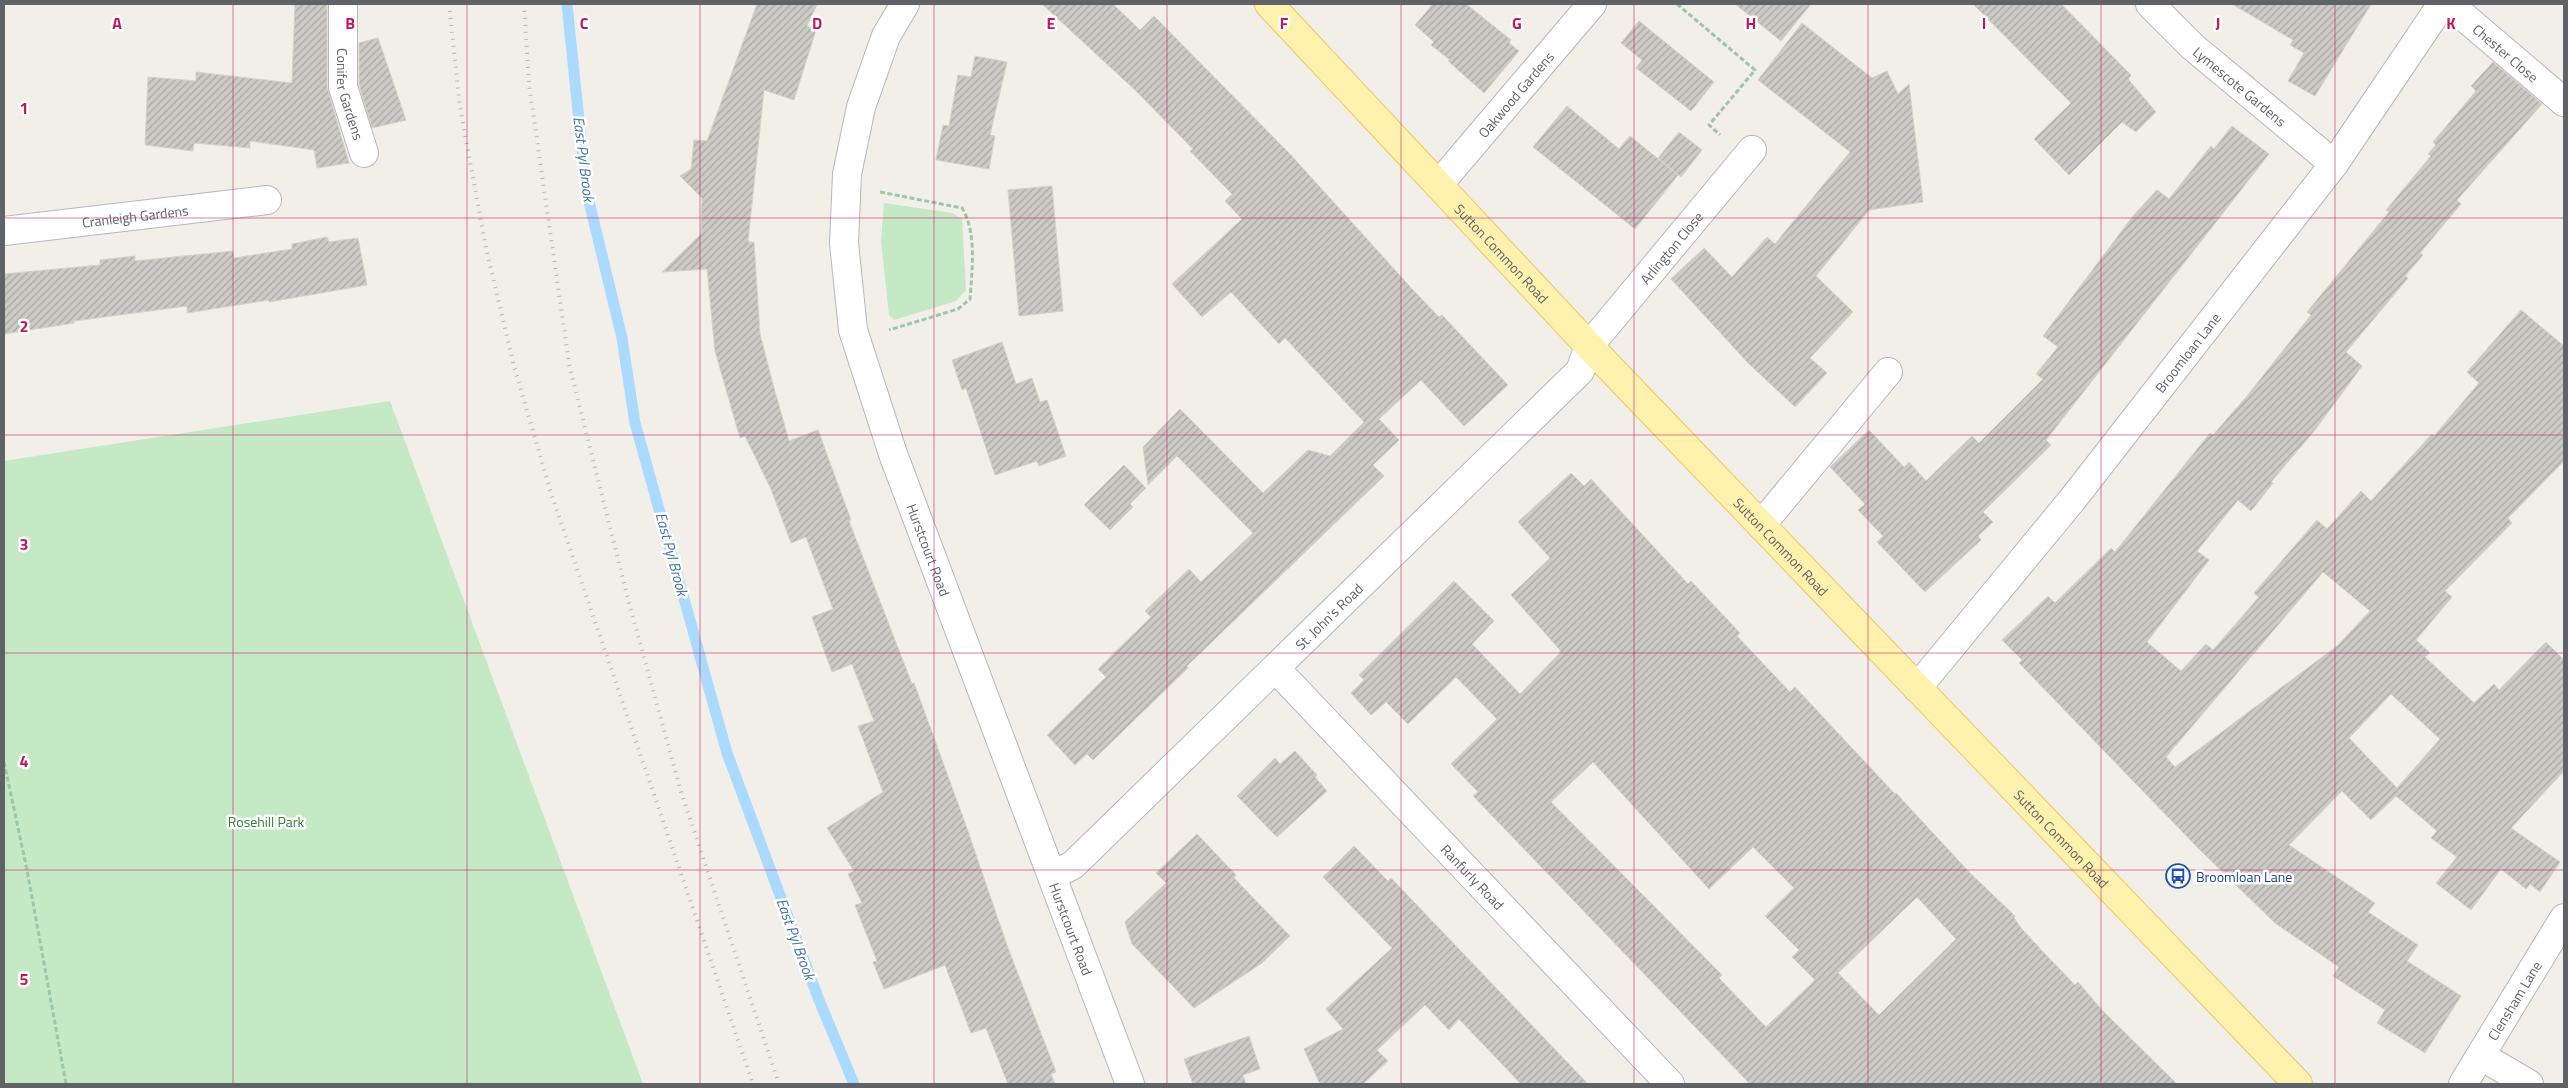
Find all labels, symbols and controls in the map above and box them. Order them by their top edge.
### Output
text: A [112,11,122,35]
text: B [345,11,355,35]
text: C [580,11,589,35]
text: D [812,11,822,35]
text: E [1047,11,1056,35]
text: F [1280,11,1289,35]
text: G [1512,11,1522,35]
text: H [1746,11,1756,35]
text: I [1982,11,1986,35]
text: J [2216,11,2220,35]
text: K [2446,11,2456,35]
street label: Chester Close [2469,19,2544,87]
street label: Lymescote Gardens [2189,41,2291,131]
street label: Oakwood Gardens [1473,46,1558,142]
street label: Conifer Gardens [332,48,370,143]
text: 1 [20,96,28,120]
water label: East Pyl Brook [567,115,601,205]
street label: Cranleigh Gardens [81,199,189,232]
street label: Sutton Common Road [1450,199,1554,307]
street label: Arlington Close [1634,206,1708,288]
street label: Broomloan Lane [2149,308,2225,397]
text: 2 [20,314,28,338]
street label: Sutton Common Road [1729,492,1834,600]
street label: Hurstcourt Road [902,500,956,599]
water label: East Pyl Brook [650,510,695,601]
text: 3 [20,532,28,556]
street label: St. John's Road [1290,578,1367,654]
text: 4 [20,749,29,773]
street label: Sutton Common Road [2009,784,2114,892]
park label: Rosehill Park [228,811,304,832]
street label: Ranfurly Road [1437,839,1509,914]
bus stop icon: Broomloan Lane [2165,863,2191,889]
place label: Broomloan Lane [2196,866,2292,887]
street label: Hurstcourt Road [1045,880,1099,978]
water label: East Pyl Brook [771,895,822,985]
street label: Clensham Lane [2482,957,2546,1044]
text: 5 [20,967,29,991]

